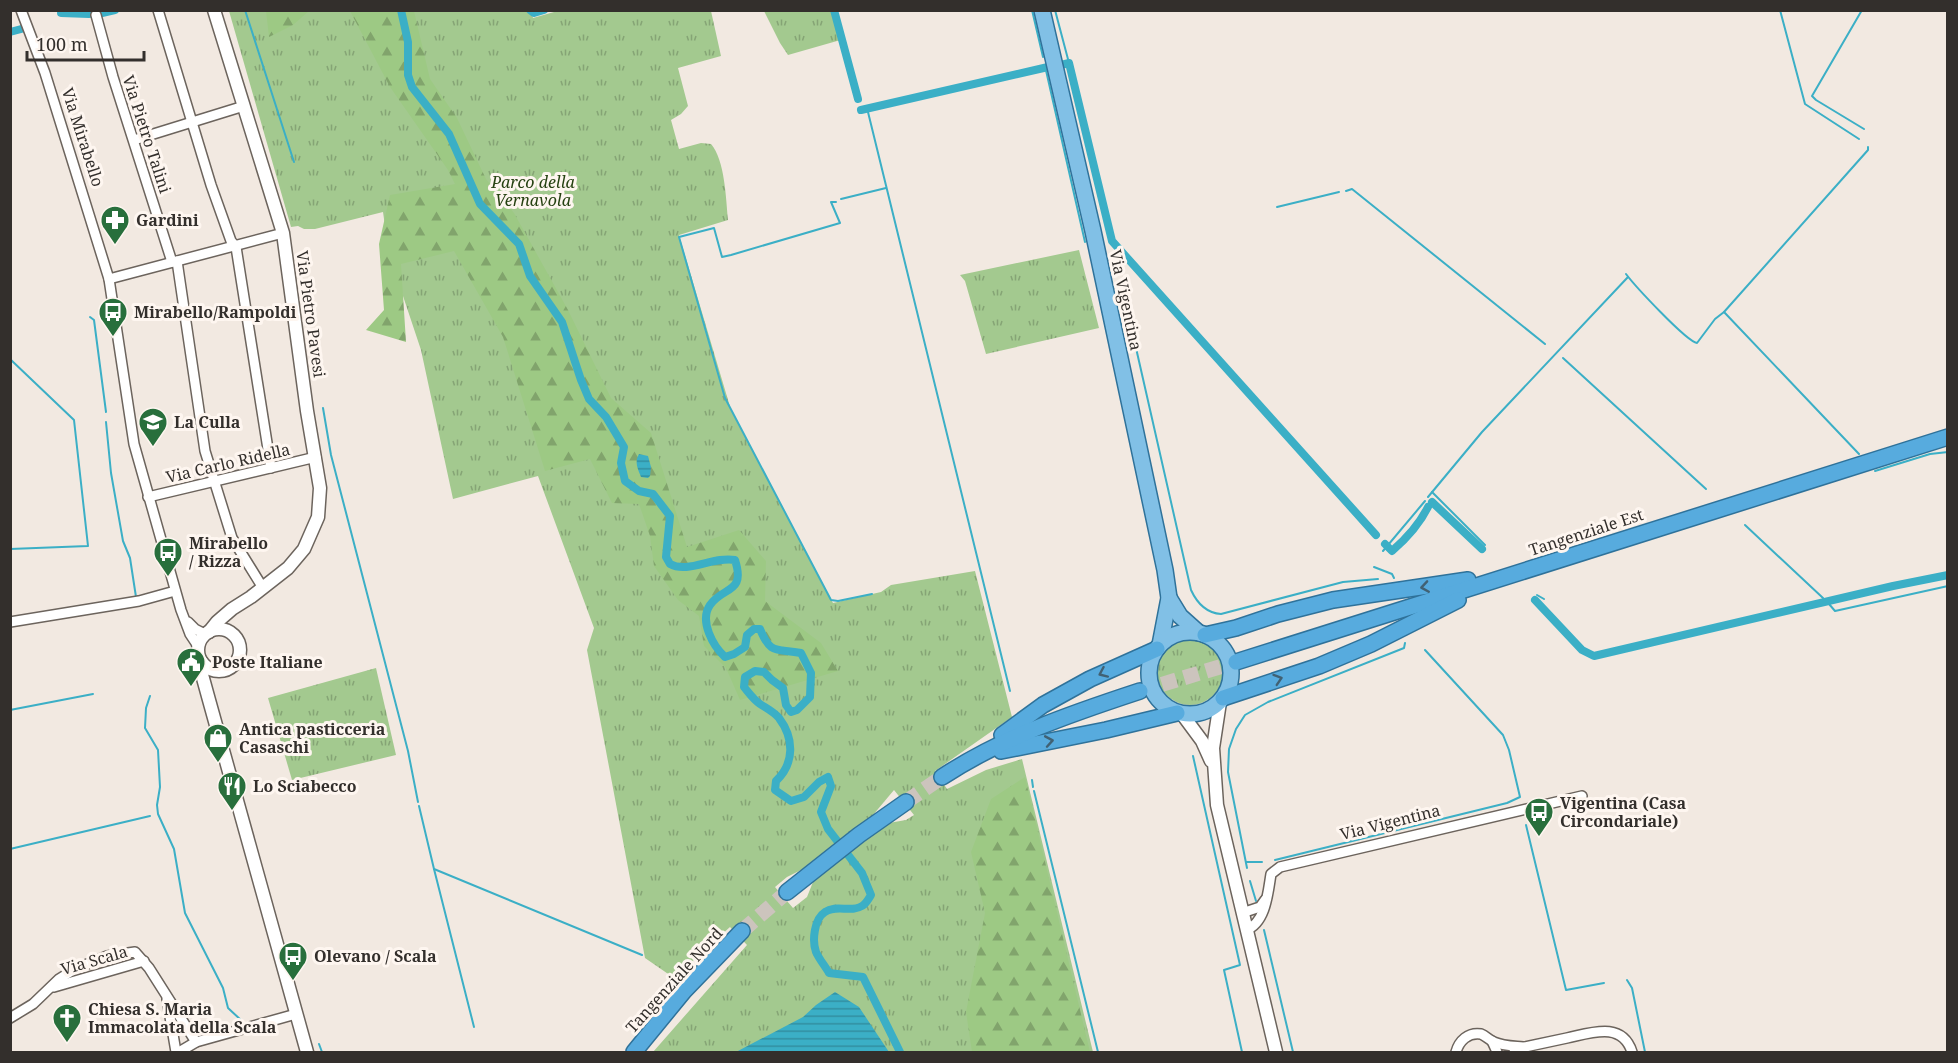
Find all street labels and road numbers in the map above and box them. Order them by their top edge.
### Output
street label: Via Pietro Talini [118,72,176,196]
street label: Via Mirabello [57,85,109,189]
street label: Via Vigentina [1105,248,1147,352]
street label: Via Pietro Pavesi [291,249,331,379]
street label: Via Carlo Ridella [164,438,292,488]
street label: Tangenziale Est [1526,503,1646,561]
street label: Via Vigentina [1338,799,1442,845]
street label: Tangenziale Nord [621,922,727,1037]
street label: Via Scala [58,940,130,980]

